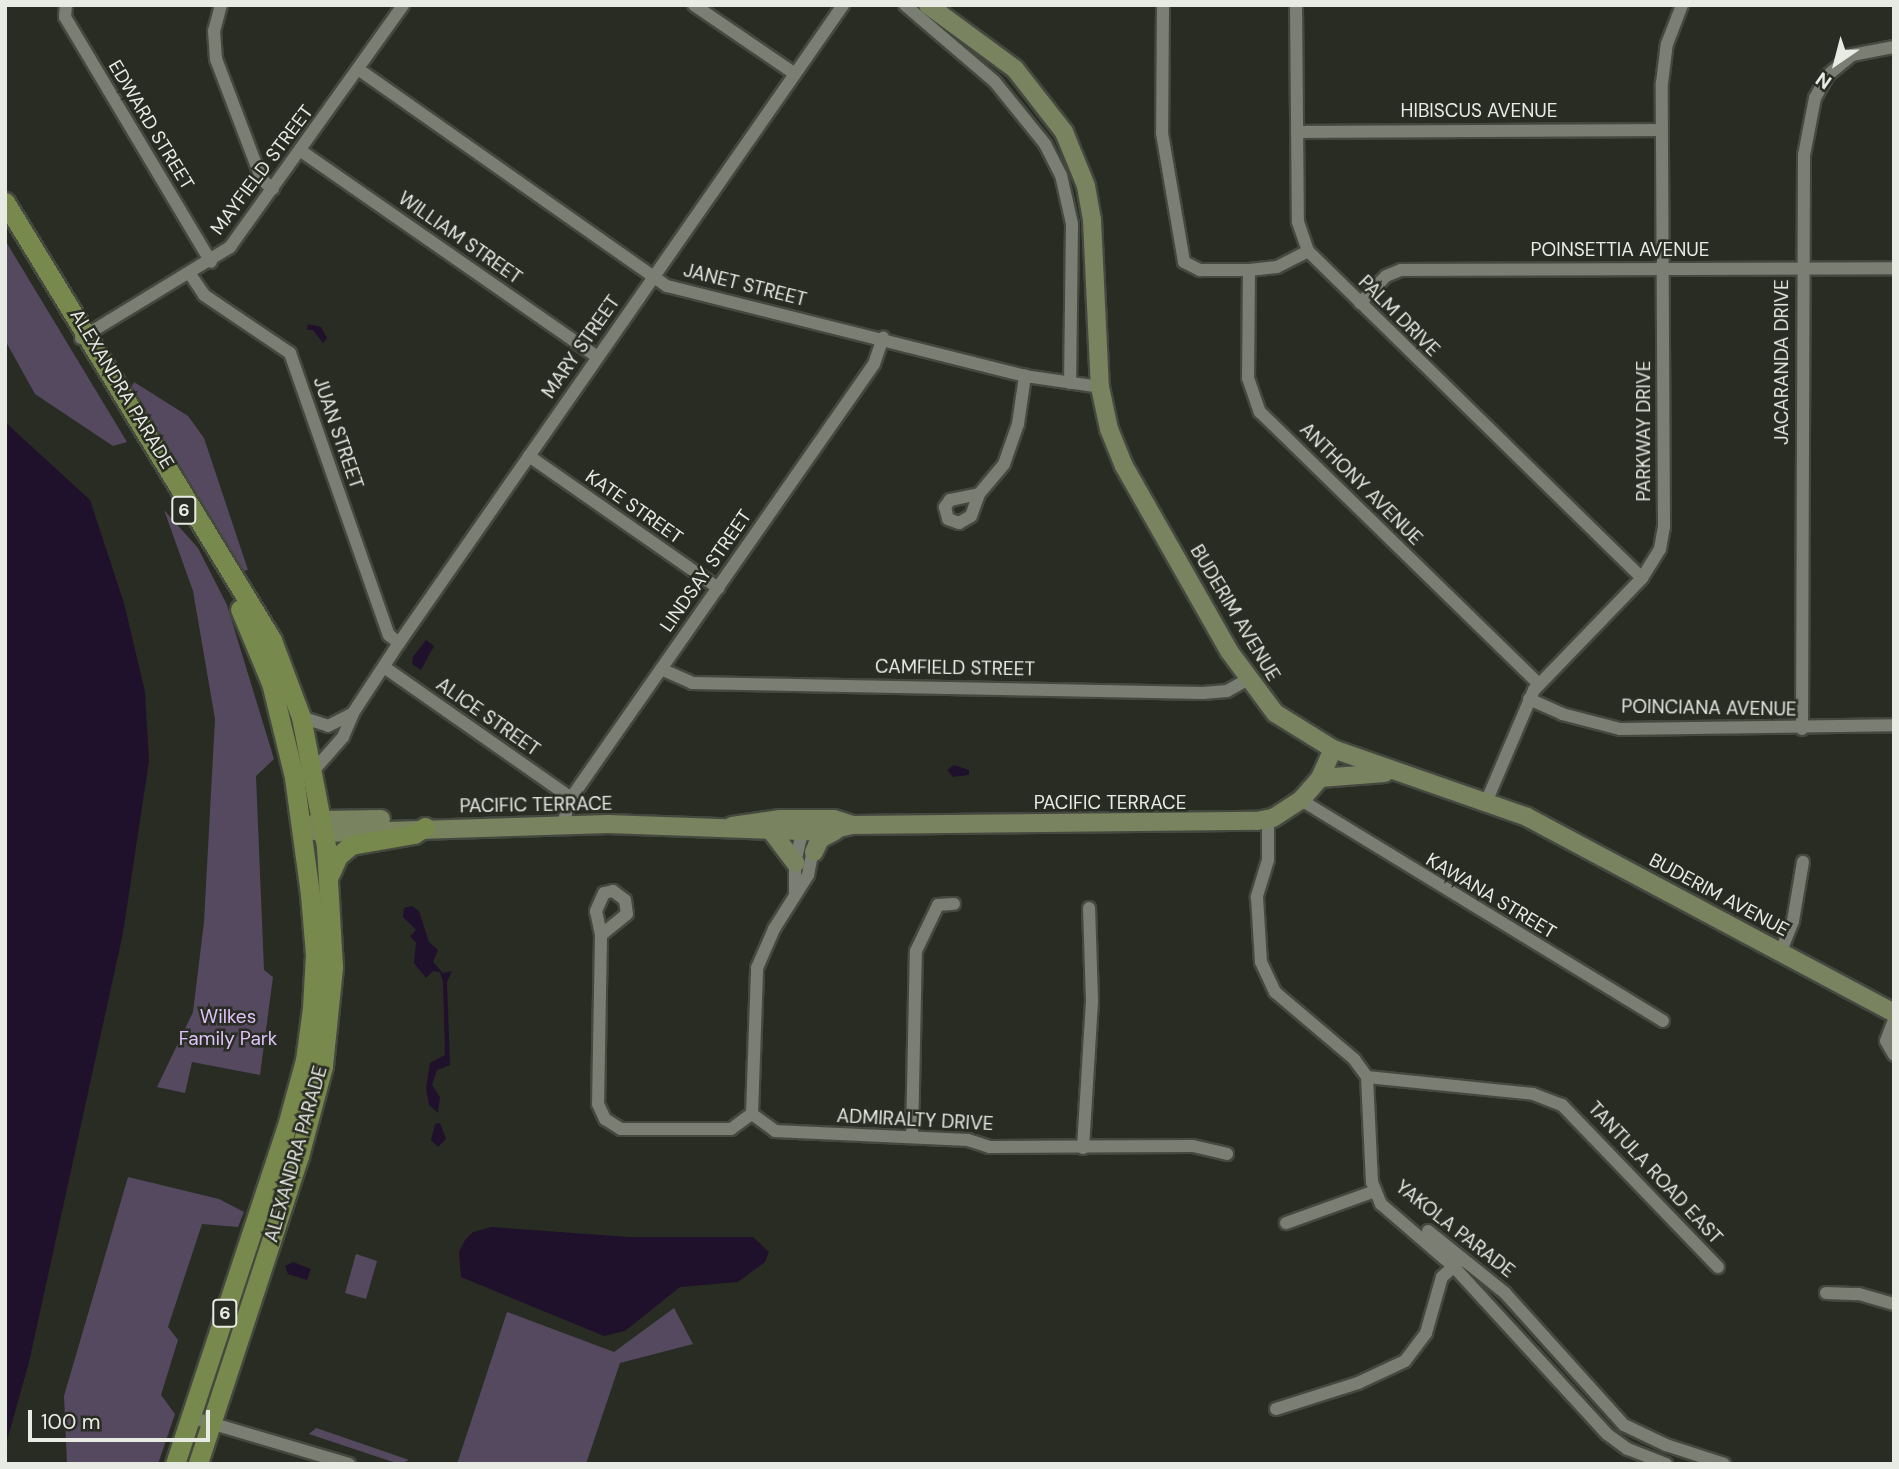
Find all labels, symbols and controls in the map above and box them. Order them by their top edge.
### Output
north arrow [1801,28,1871,98]
street label: EDWARD STREET [103,56,199,194]
text: N [1811,66,1837,95]
street label: HIBISCUS AVENUE [1401,100,1557,122]
street label: MAYFIELD STREET [206,101,318,239]
street label: WILLIAM STREET [394,187,526,289]
street label: POINSETTIA AVENUE [1530,239,1710,261]
street label: JANET STREET [681,259,809,311]
street label: PALM DRIVE [1354,271,1444,361]
street label: JACARANDA DRIVE [1771,279,1793,445]
street label: MARY STREET [537,291,625,403]
street label: ALEXANDRA PARADE [65,305,179,473]
street label: PARKWAY DRIVE [1633,361,1655,501]
street label: JUAN STREET [308,374,368,492]
street label: ANTHONY AVENUE [1295,418,1427,550]
street label: KATE STREET [581,465,687,549]
road number: 6 [170,496,198,524]
street label: LINDSAY STREET [655,506,757,636]
street label: BUDERIM AVENUE [1185,541,1285,685]
street label: CAMFIELD STREET [875,655,1035,681]
street label: ALICE STREET [432,673,544,761]
street label: POINCIANA AVENUE [1621,695,1797,721]
street label: PACIFIC TERRACE [459,792,613,818]
street label: PACIFIC TERRACE [1034,792,1186,814]
street label: KAWANA STREET [1422,848,1560,944]
street label: BUDERIM AVENUE [1645,849,1793,941]
park label: Wilkes Family Park [179,1006,277,1050]
street label: ALEXANDRA PARADE [260,1063,332,1245]
street label: TANTULA ROAD EAST [1583,1097,1727,1249]
street label: ADMIRALTY DRIVE [836,1105,994,1135]
street label: YAKOLA PARADE [1391,1175,1519,1283]
road number: 6 [211,1298,239,1328]
scale bar [32,1396,214,1440]
text: 100 m [41,1408,101,1436]

